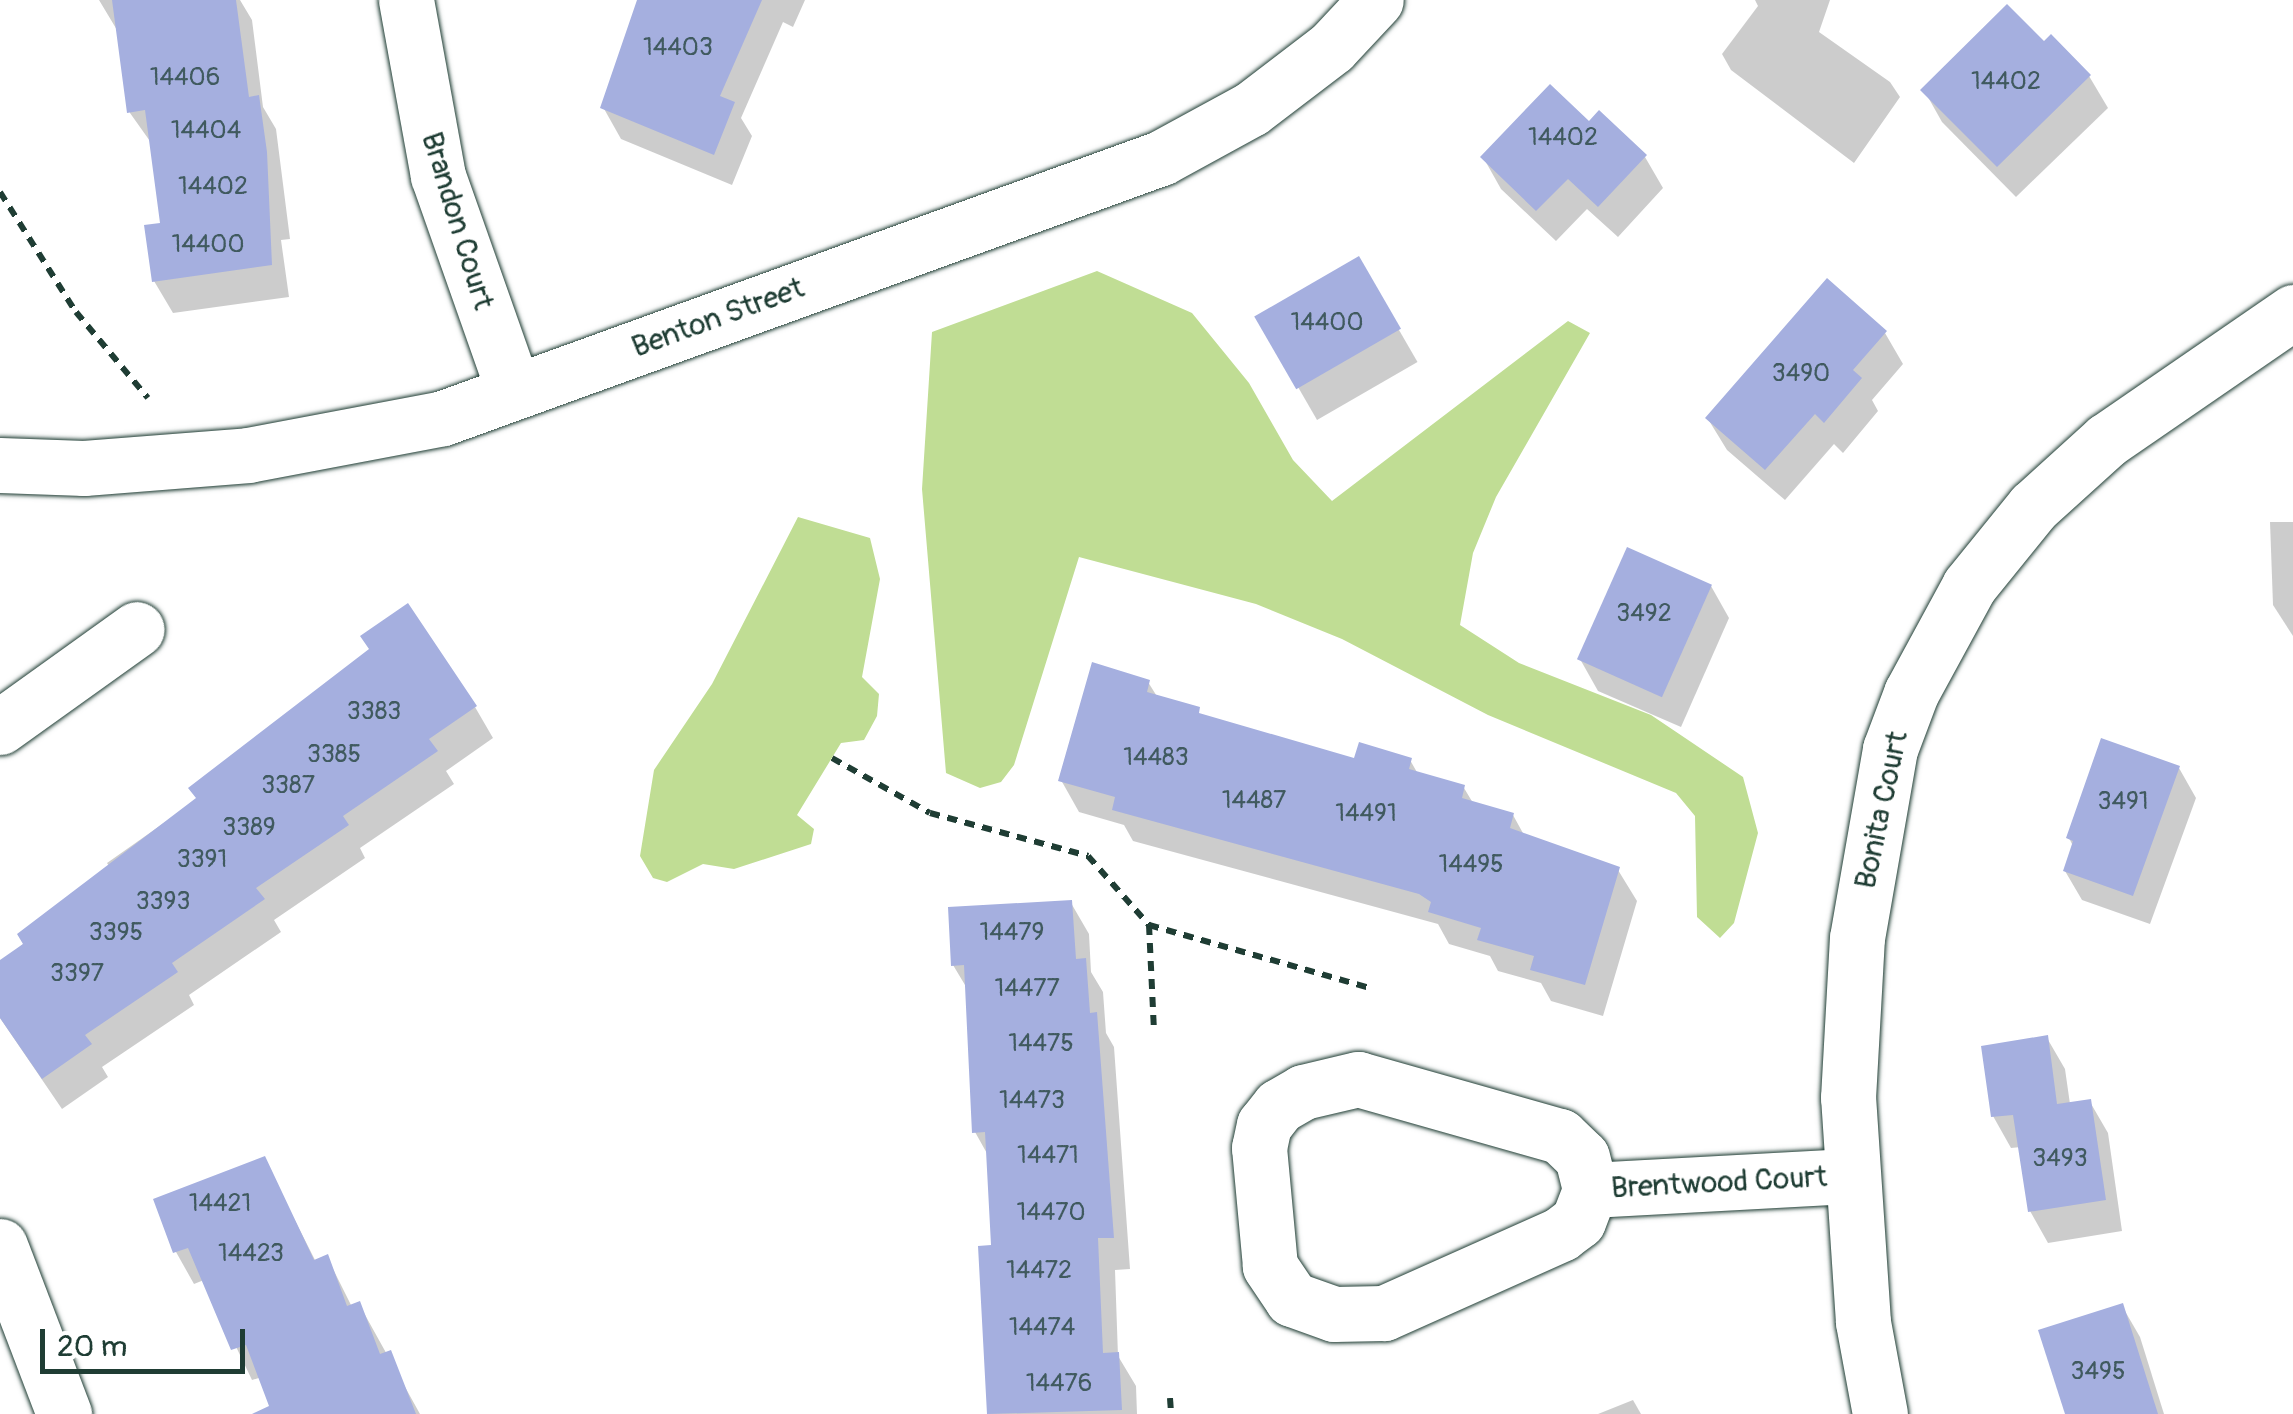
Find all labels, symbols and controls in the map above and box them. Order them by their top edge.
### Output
house number: 14403 [643,33,713,63]
house number: 14406 [150,63,220,93]
house number: 14402 [1971,67,2041,97]
house number: 14404 [171,116,241,146]
house number: 14402 [1528,123,1598,153]
street label: Brandon Court [413,128,501,314]
house number: 14402 [178,172,248,202]
house number: 14400 [172,230,244,260]
street label: Benton Street [627,270,809,366]
house number: 14400 [1291,308,1363,338]
house number: 3490 [1772,359,1830,389]
house number: 3492 [1616,599,1672,629]
house number: 3383 [347,697,401,727]
street label: Bonita Court [1848,728,1916,892]
house number: 3385 [307,740,361,770]
house number: 14483 [1123,743,1189,773]
house number: 3387 [261,771,315,801]
house number: 14487 [1222,786,1286,816]
house number: 3491 [2097,787,2149,817]
house number: 14491 [1335,799,1397,829]
house number: 3389 [222,813,276,843]
house number: 3391 [177,845,227,875]
house number: 14495 [1438,850,1504,880]
house number: 3393 [136,887,190,917]
house number: 3395 [89,918,143,948]
house number: 14479 [980,918,1044,948]
house number: 3397 [50,959,104,989]
house number: 14477 [994,974,1060,1004]
house number: 14475 [1008,1029,1074,1059]
house number: 14473 [999,1086,1065,1116]
house number: 14471 [1017,1141,1079,1171]
house number: 3493 [2032,1144,2088,1174]
street label: Brentwood Court [1610,1159,1828,1207]
house number: 14421 [189,1189,251,1219]
house number: 14470 [1016,1198,1086,1228]
house number: 14423 [218,1239,284,1269]
house number: 14472 [1006,1256,1072,1286]
scale bar [45,1309,250,1371]
house number: 14474 [1009,1313,1075,1343]
text: 20 m [57,1328,127,1365]
house number: 3495 [2071,1357,2125,1387]
house number: 14476 [1026,1369,1092,1399]

